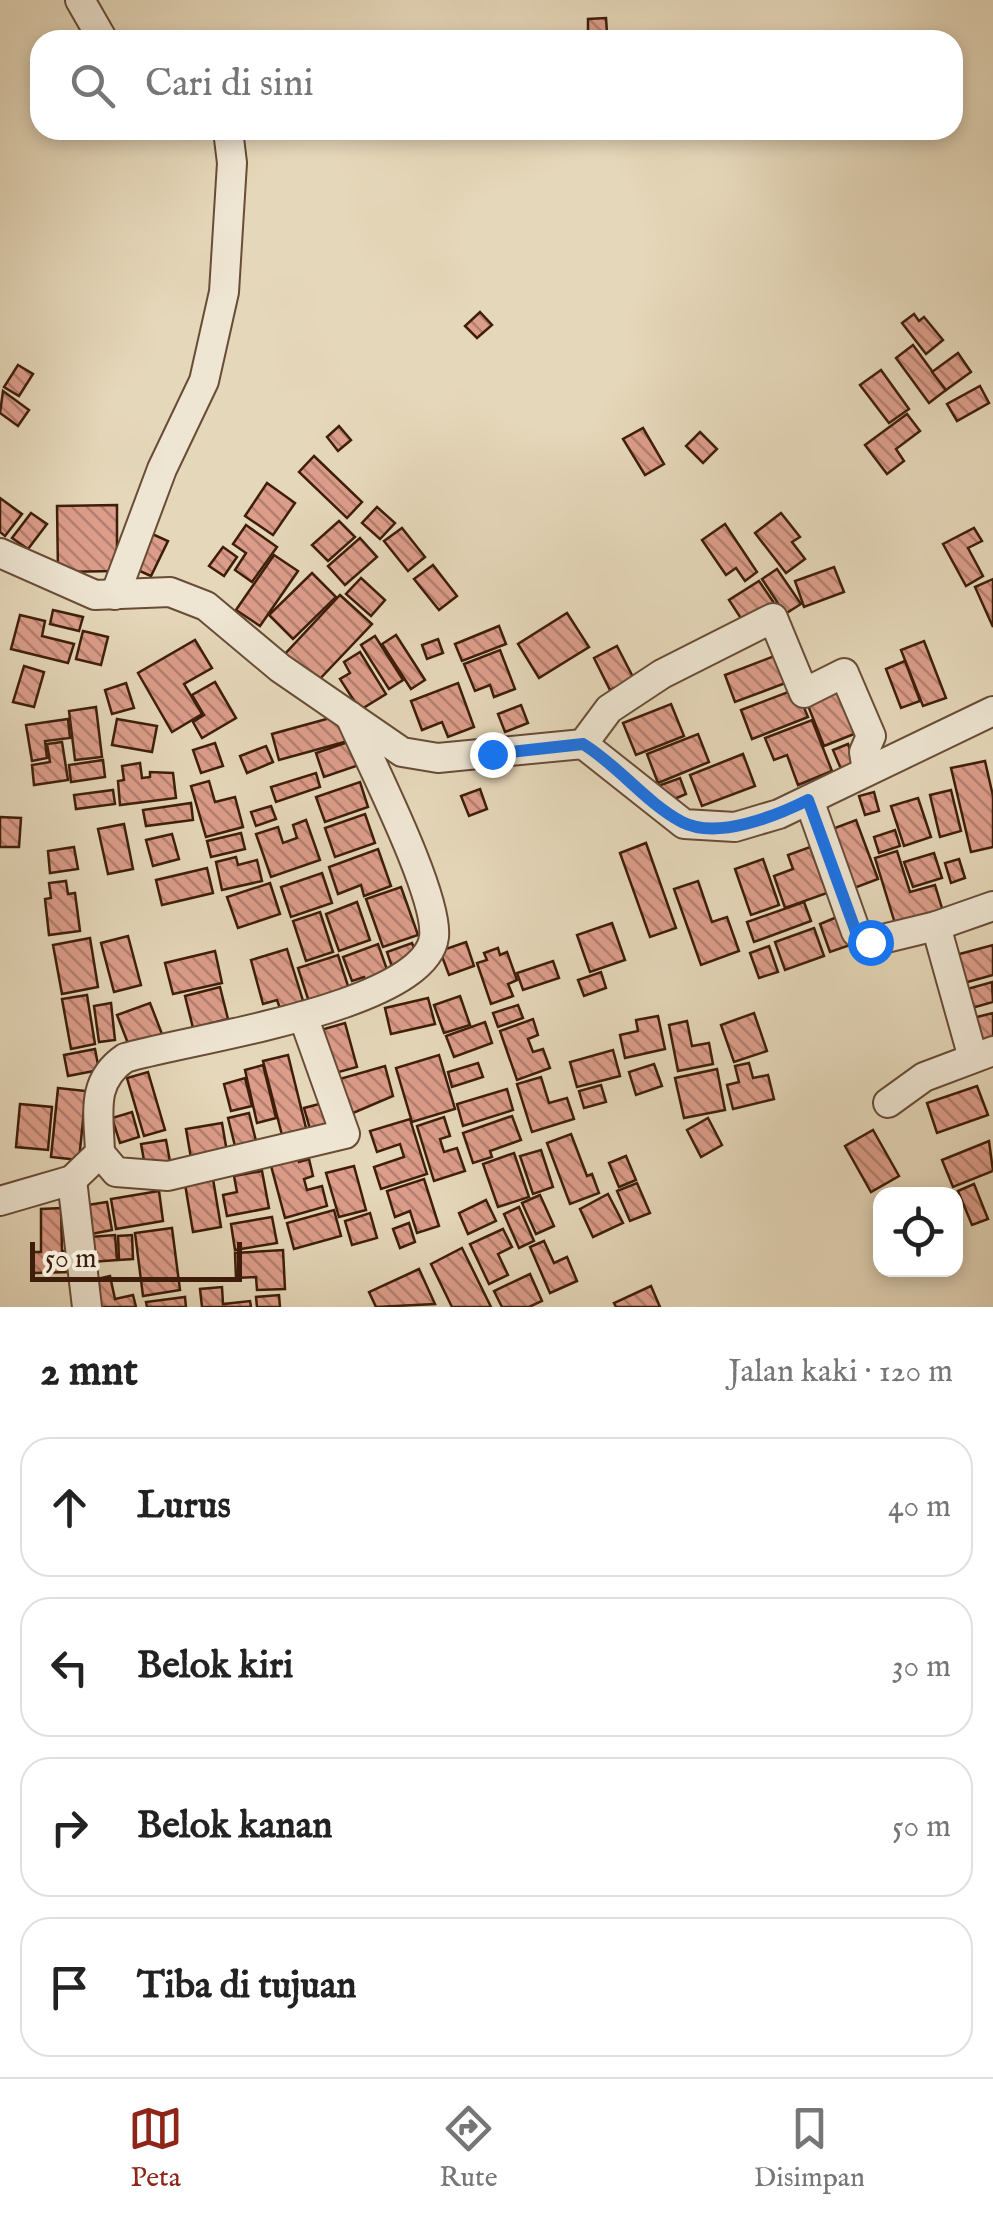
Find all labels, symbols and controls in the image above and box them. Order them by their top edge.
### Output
search box [30,30,963,140]
icon: search [65,58,120,113]
text: Cari di sini [145,61,314,109]
route end [470,732,516,778]
route start [848,920,894,966]
map controls [873,1187,963,1277]
button: locate [873,1187,963,1277]
scale bar [30,1237,242,1282]
text: 50 m [45,1242,97,1277]
text: 2 mnt [40,1346,138,1399]
text: Jalan kaki · 120 m [728,1352,953,1393]
icon: ahead [42,1480,97,1535]
text: Lurus [137,1483,231,1531]
text: 40 m [888,1487,951,1528]
icon: left [42,1640,97,1695]
text: Belok kiri [137,1643,293,1691]
text: 30 m [892,1647,951,1688]
icon: right [42,1800,97,1855]
text: Belok kanan [137,1803,332,1851]
text: 50 m [892,1807,951,1848]
icon: arrive [42,1960,97,2015]
text: Tiba di tujuan [137,1963,357,2011]
tab: Peta [128,2101,183,2196]
tab: Rute [439,2101,498,2196]
tab: Disimpan [754,2101,865,2196]

